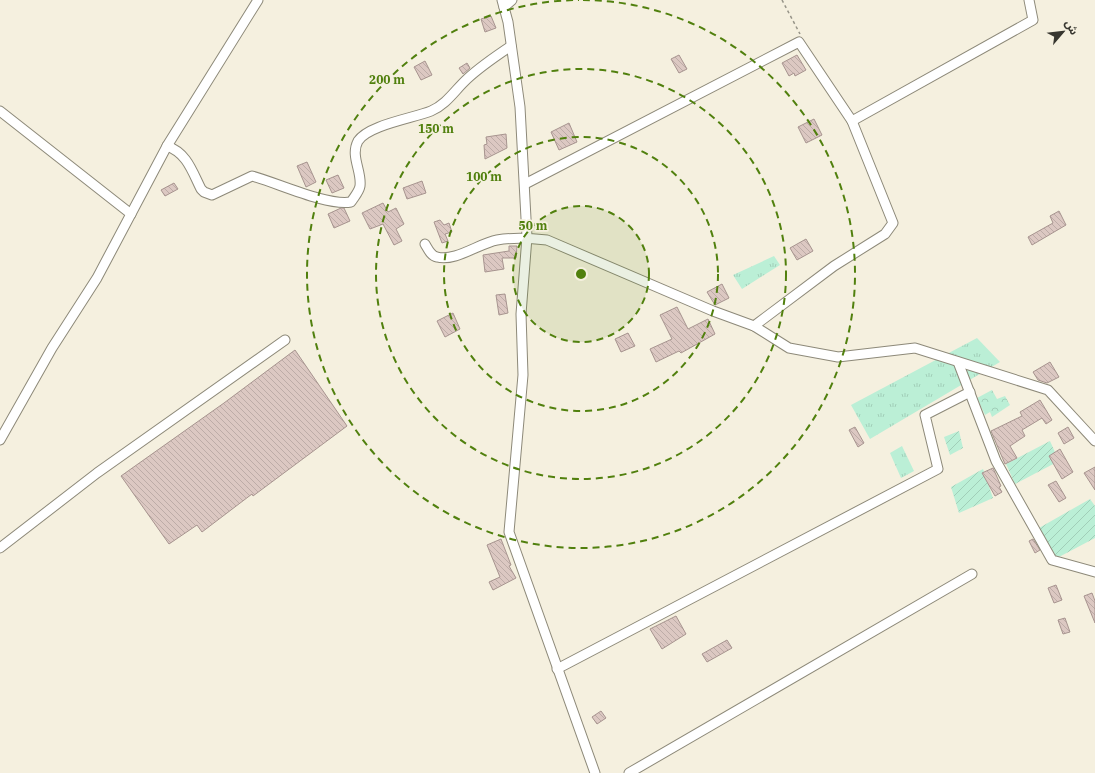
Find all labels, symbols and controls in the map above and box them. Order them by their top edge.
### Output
north arrow [1043,12,1083,52]
text: ش [1062,17,1082,37]
text: 200 m [369,72,405,87]
text: 150 m [418,121,454,136]
text: 100 m [466,169,502,184]
text: 50 m [519,218,548,233]
centre of rings [574,267,588,281]

